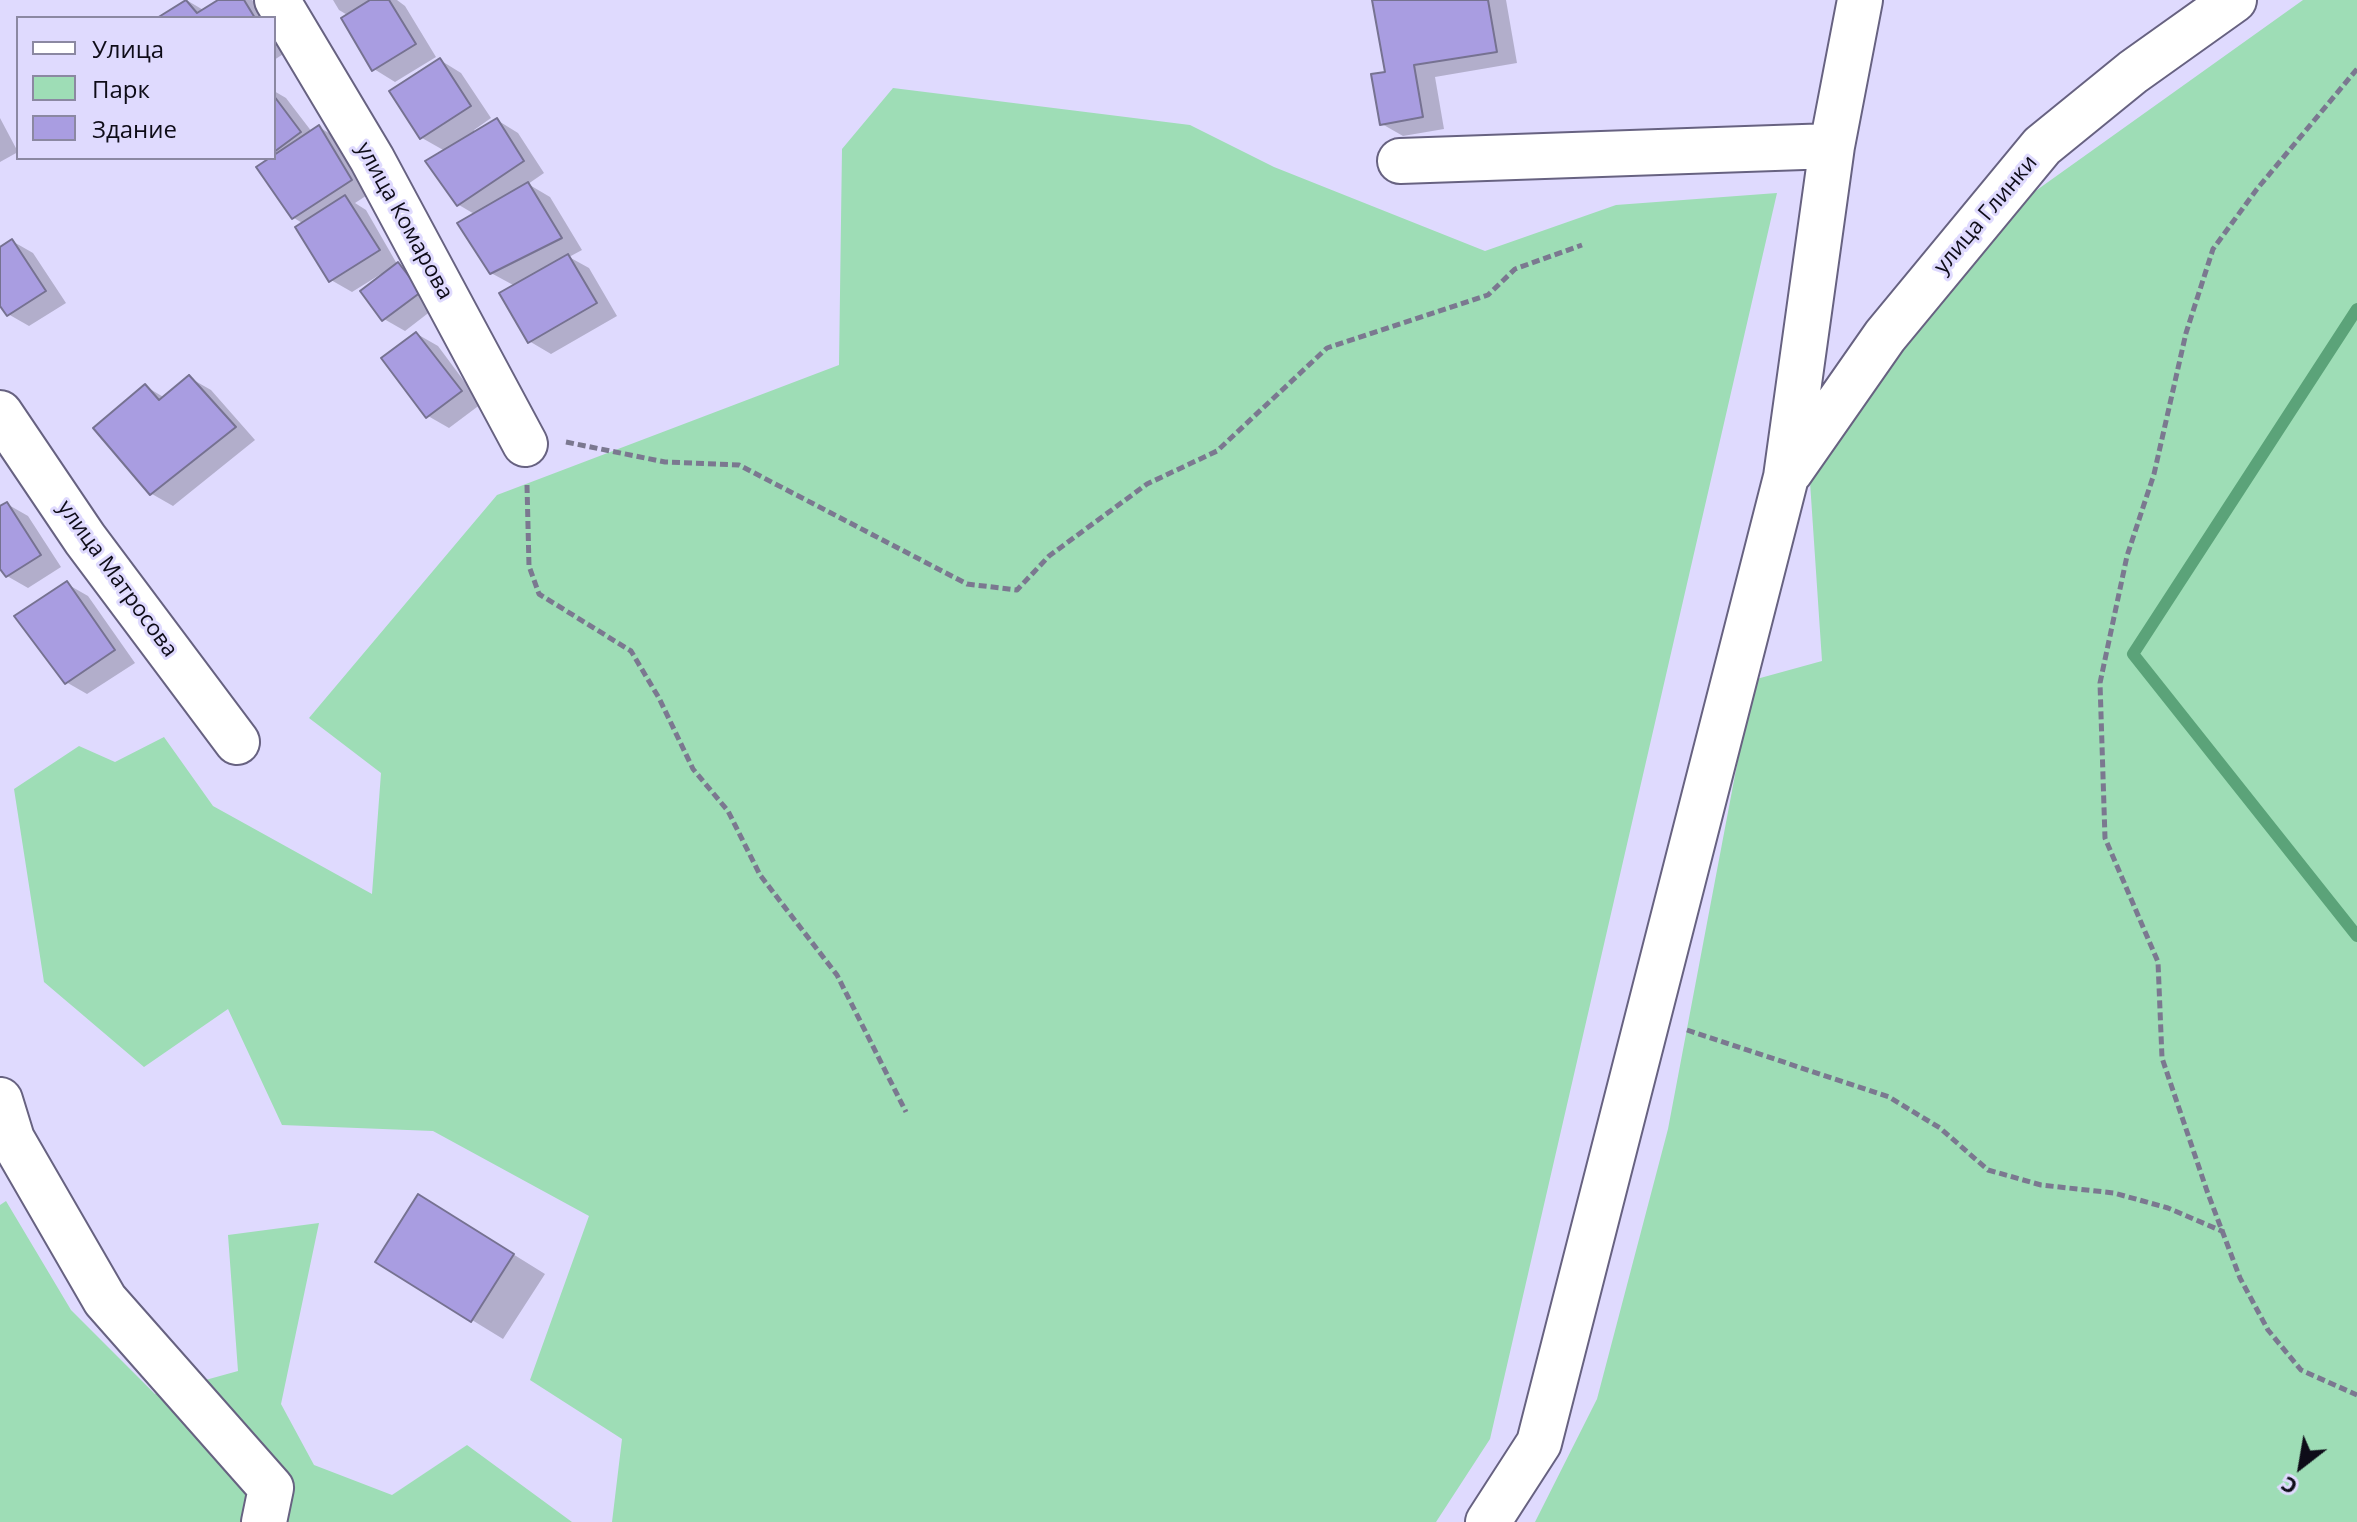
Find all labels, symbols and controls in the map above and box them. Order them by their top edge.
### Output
legend [16,16,276,160]
text: Улица [92,32,164,65]
text: Парк [92,72,150,105]
text: Здание [92,112,177,145]
street label: улица Комарова [350,138,458,304]
street label: улица Глинки [1929,150,2043,280]
street label: улица Матросова [51,496,183,662]
north arrow [2261,1426,2341,1506]
text: С [2275,1470,2302,1503]

